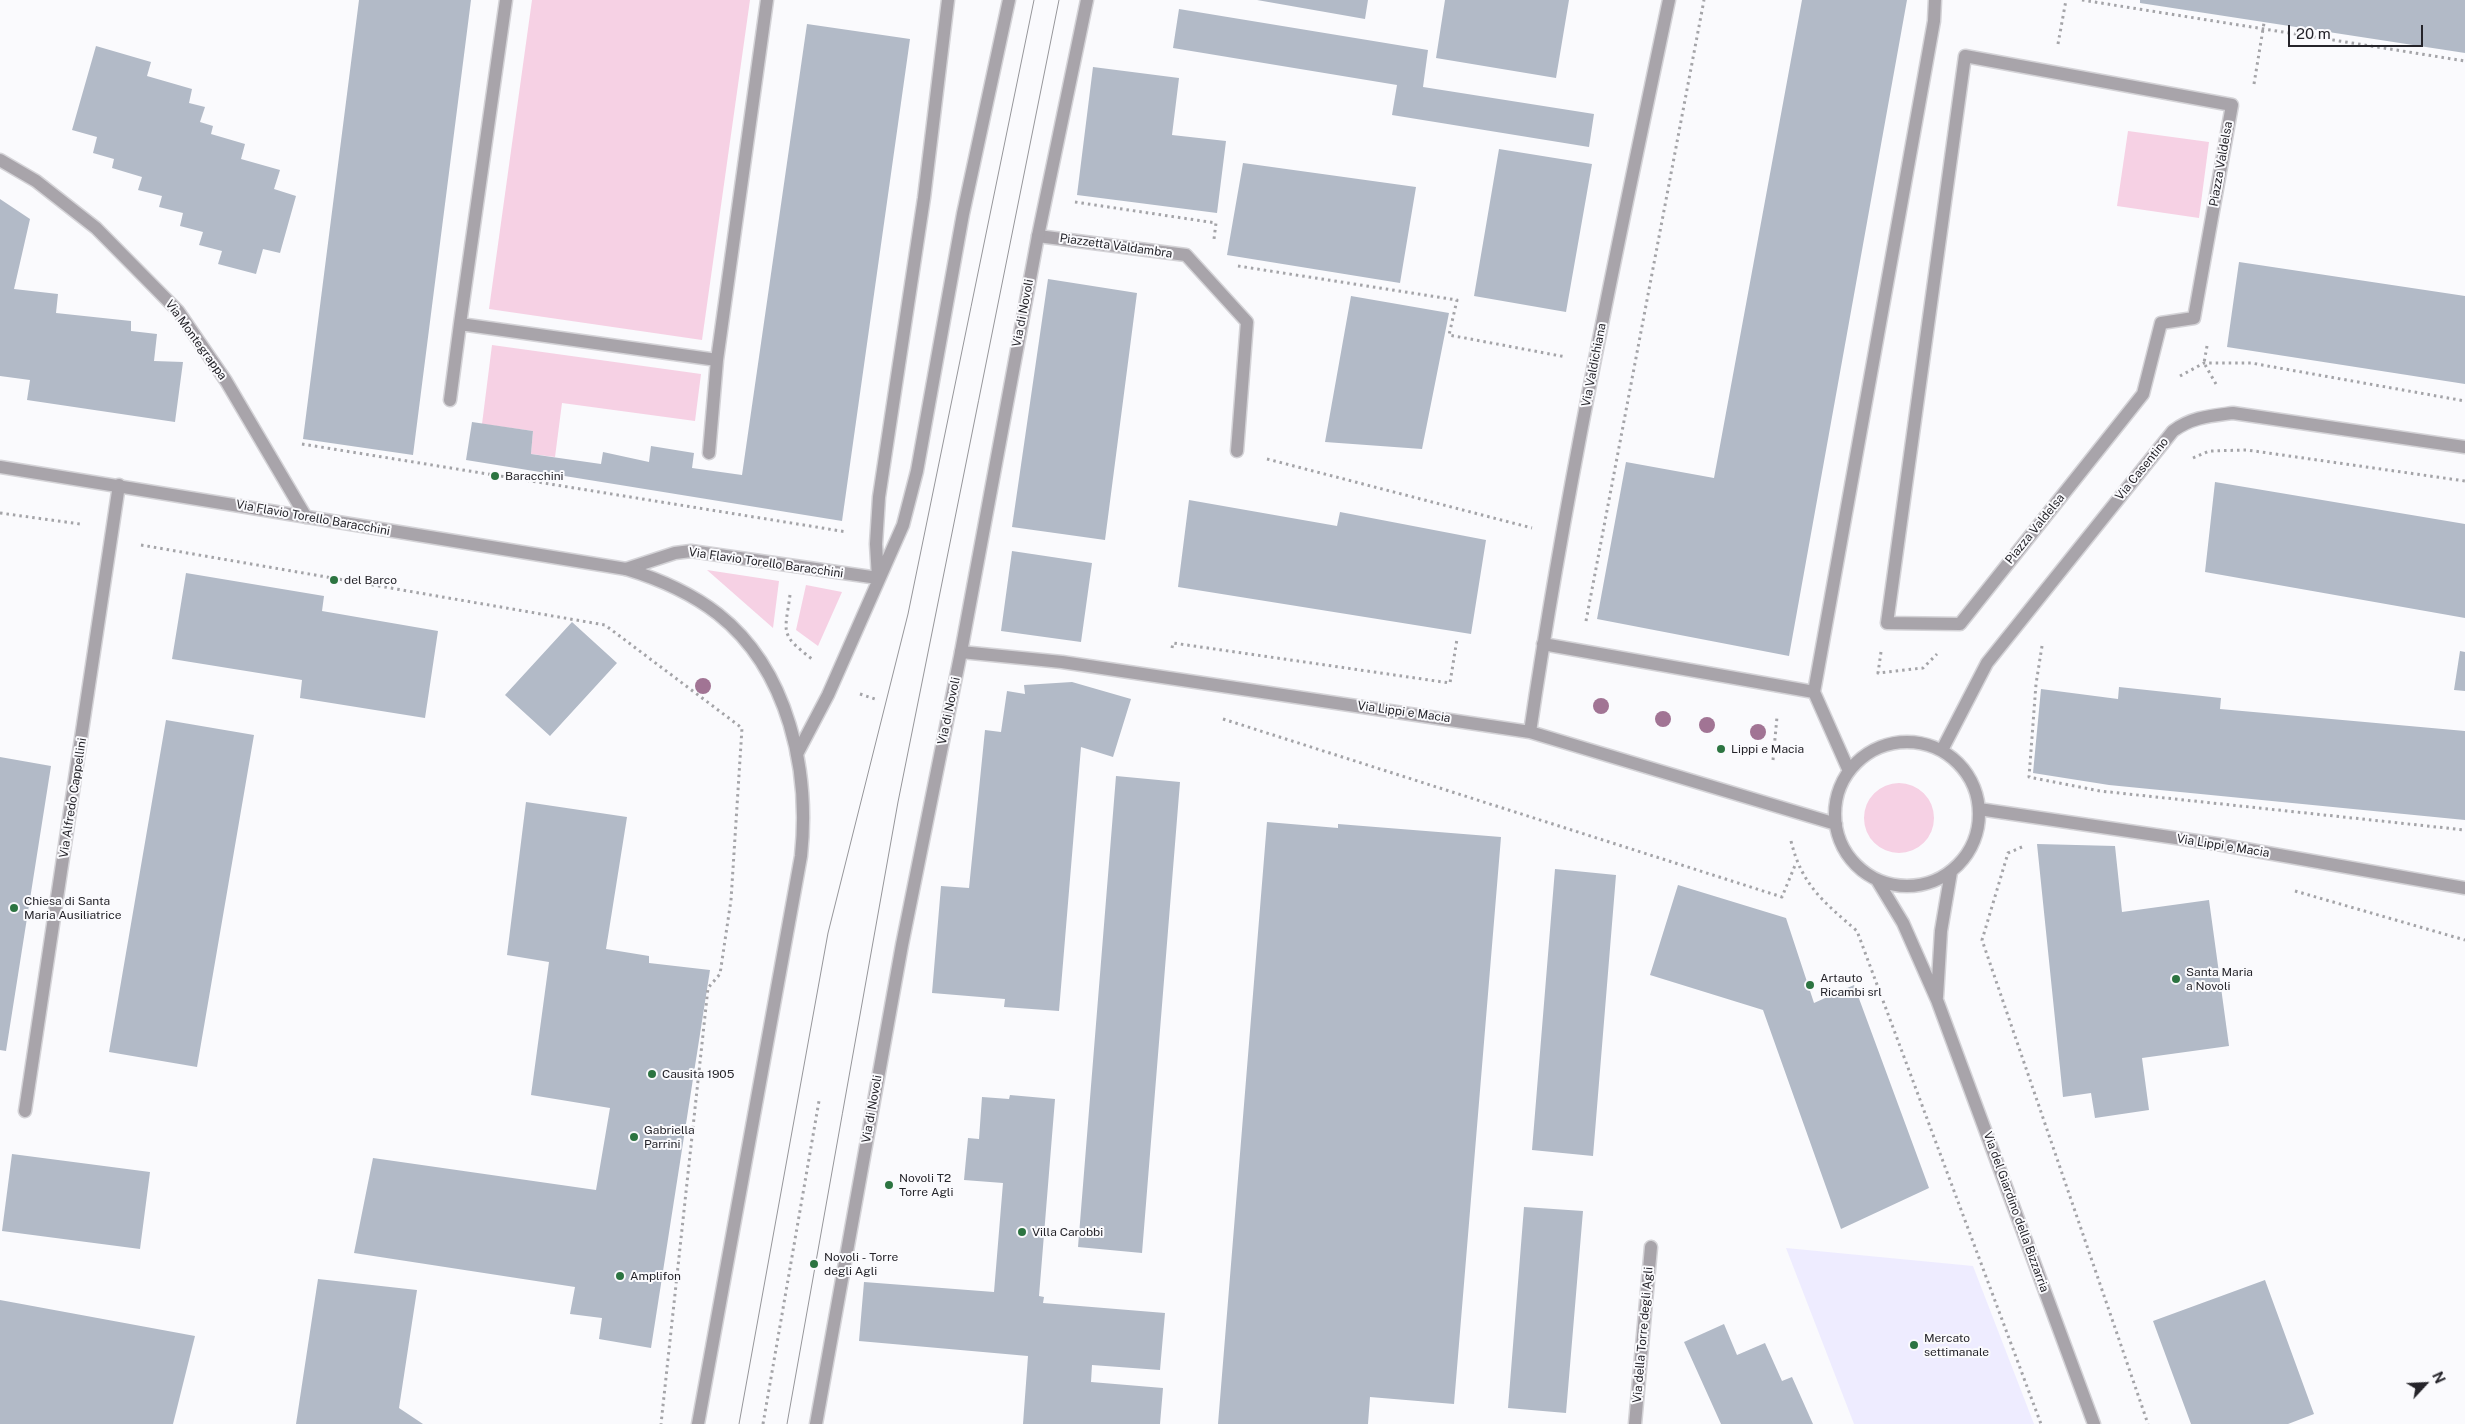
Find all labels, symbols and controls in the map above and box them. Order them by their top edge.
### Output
scale bar [2290,15,2425,47]
text: 20 m [2296,25,2331,42]
street label: Piazza Valdelsa [2206,120,2236,208]
street label: Piazzetta Valdambra [1059,231,1173,261]
street label: Via di Novoli [1009,278,1037,348]
street label: Via Montegrappa [162,297,230,383]
street label: Via Valdichiana [1579,322,1609,408]
street label: Via Casentino [2112,435,2172,503]
place label: Baracchini [505,469,564,483]
marker: Baracchini [489,470,501,482]
street label: Piazza Valdelsa [2002,491,2068,567]
street label: Via Flavio Torello Baracchini [235,497,391,539]
street label: Via Flavio Torello Baracchini [688,545,844,581]
place label: del Barco [344,573,397,587]
marker: del Barco [328,574,340,586]
street label: Via di Novoli [935,676,963,746]
street label: Via Lippi e Macia [1357,698,1451,726]
street label: Via Alfredo Cappellini [56,737,90,859]
place label: Lippi e Macia [1731,742,1804,756]
marker: Lippi e Macia [1715,743,1727,755]
street label: Via Lippi e Macia [2176,832,2270,860]
place label: Chiesa di Santa Maria Ausiliatrice [24,894,121,922]
marker: Chiesa di Santa Maria Ausiliatrice [8,902,20,914]
place label: Santa Maria a Novoli [2186,965,2253,993]
place label: Artauto Ricambi srl [1820,971,1882,999]
marker: Santa Maria a Novoli [2170,973,2182,985]
marker: Artauto Ricambi srl [1804,979,1816,991]
place label: Causita 1905 [662,1067,734,1081]
marker: Causita 1905 [646,1068,658,1080]
street label: Via di Novoli [859,1074,885,1144]
place label: Gabriella Parrini [644,1123,695,1151]
street label: Via del Giardino della Bizzarria [1980,1130,2052,1294]
marker: Gabriella Parrini [628,1131,640,1143]
place label: Novoli T2 Torre Agli [899,1171,953,1199]
marker: Novoli T2 Torre Agli [883,1179,895,1191]
place label: Villa Carobbi [1032,1225,1103,1239]
marker: Villa Carobbi [1016,1226,1028,1238]
place label: Novoli - Torre degli Agli [824,1250,898,1278]
marker: Novoli - Torre degli Agli [808,1258,820,1270]
street label: Via della Torre degli Agli [1630,1266,1656,1404]
place label: Amplifon [630,1269,681,1283]
marker: Amplifon [614,1270,626,1282]
place label: Mercato settimanale [1924,1331,1989,1359]
marker: Mercato settimanale [1908,1339,1920,1351]
north arrow [2400,1359,2450,1409]
text: N [2429,1369,2448,1386]

